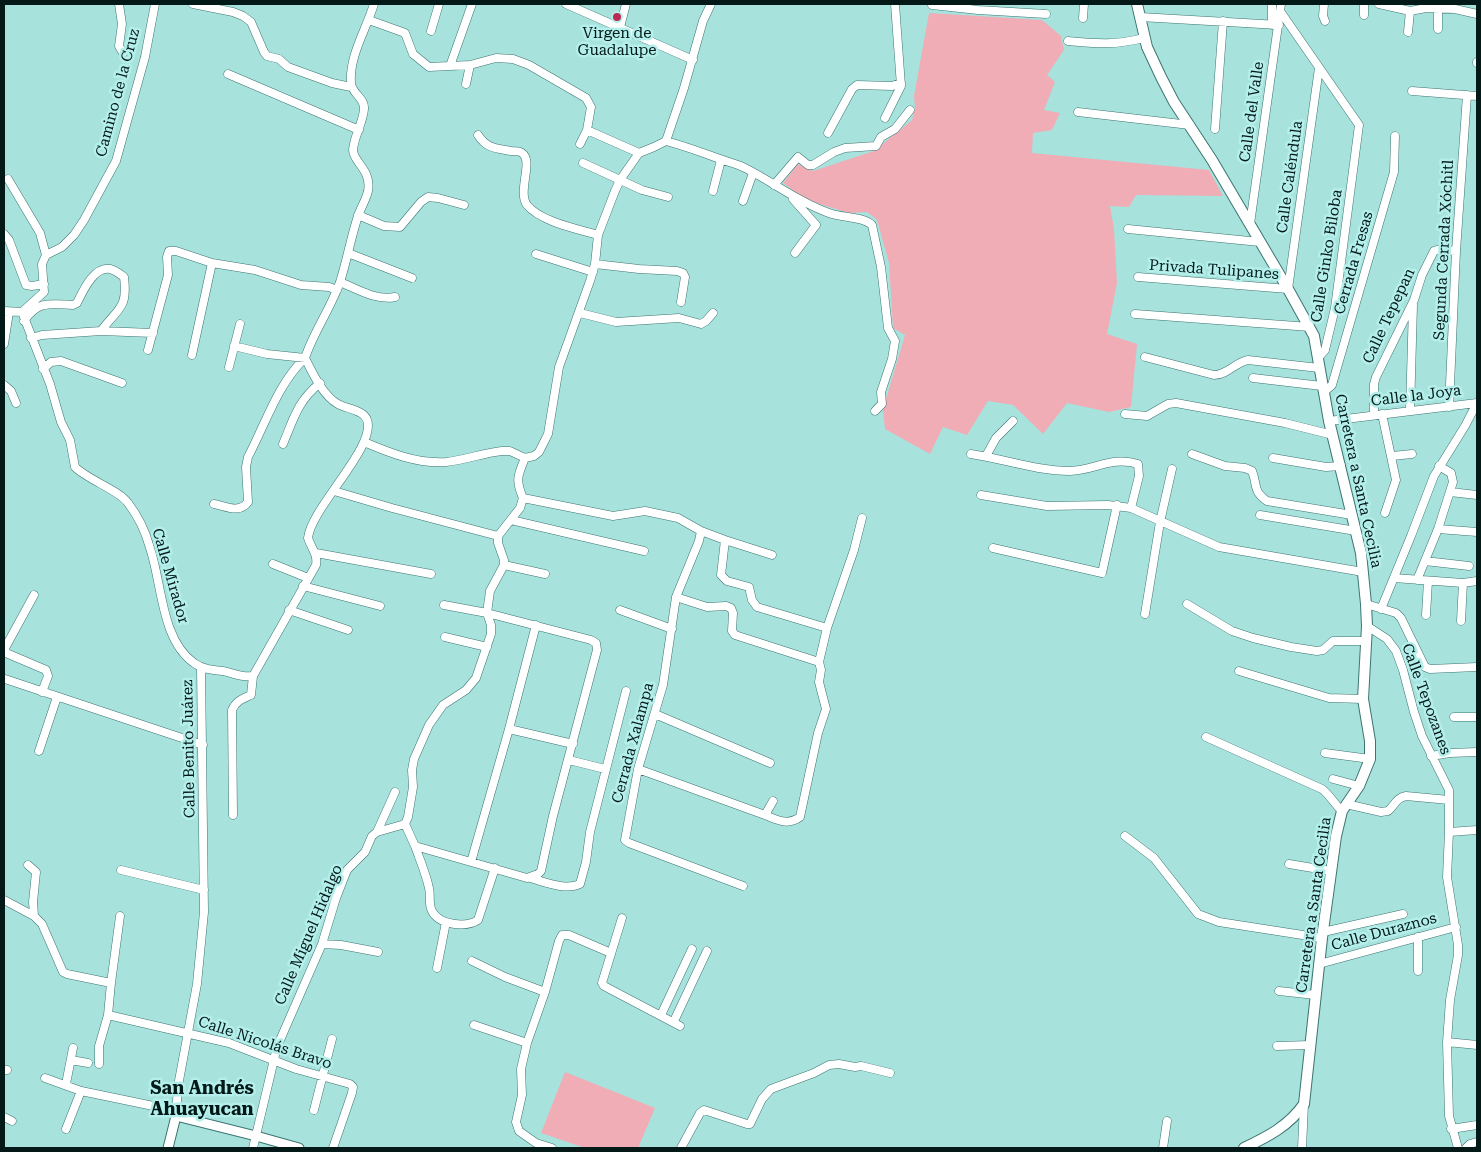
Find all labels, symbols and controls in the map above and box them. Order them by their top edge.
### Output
marker: Virgen de Guadalupe [611,11,623,23]
place label: Virgen de Guadalupe [577,25,657,60]
street label: Camino de la Cruz [92,27,144,159]
street label: Calle del Valle [1236,61,1268,163]
street label: Calle Caléndula [1273,120,1307,234]
street label: Segunda Cerrada Xóchitl [1430,159,1458,341]
street label: Calle Ginko Biloba [1308,188,1346,324]
street label: Cerrada Fresas [1331,209,1377,317]
street label: Privada Tulipanes [1149,256,1279,284]
street label: Calle Tepepan [1359,266,1419,366]
street label: Calle la Joya [1370,382,1462,410]
street label: Carretera a Santa Cecilia [1331,392,1385,570]
street label: Calle Mirador [148,526,192,626]
street label: Calle Tepozanes [1398,641,1454,757]
street label: Calle Benito Juárez [179,680,199,818]
street label: Cerrada Xalampa [608,681,658,805]
street label: Carretera a Santa Cecilia [1293,816,1335,994]
street label: Calle Miguel Hidalgo [271,862,347,1008]
street label: Calle Duraznos [1329,909,1439,955]
street label: Calle Nicolás Bravo [196,1013,334,1073]
district label: San Andrés Ahuayucan [150,1078,254,1120]

